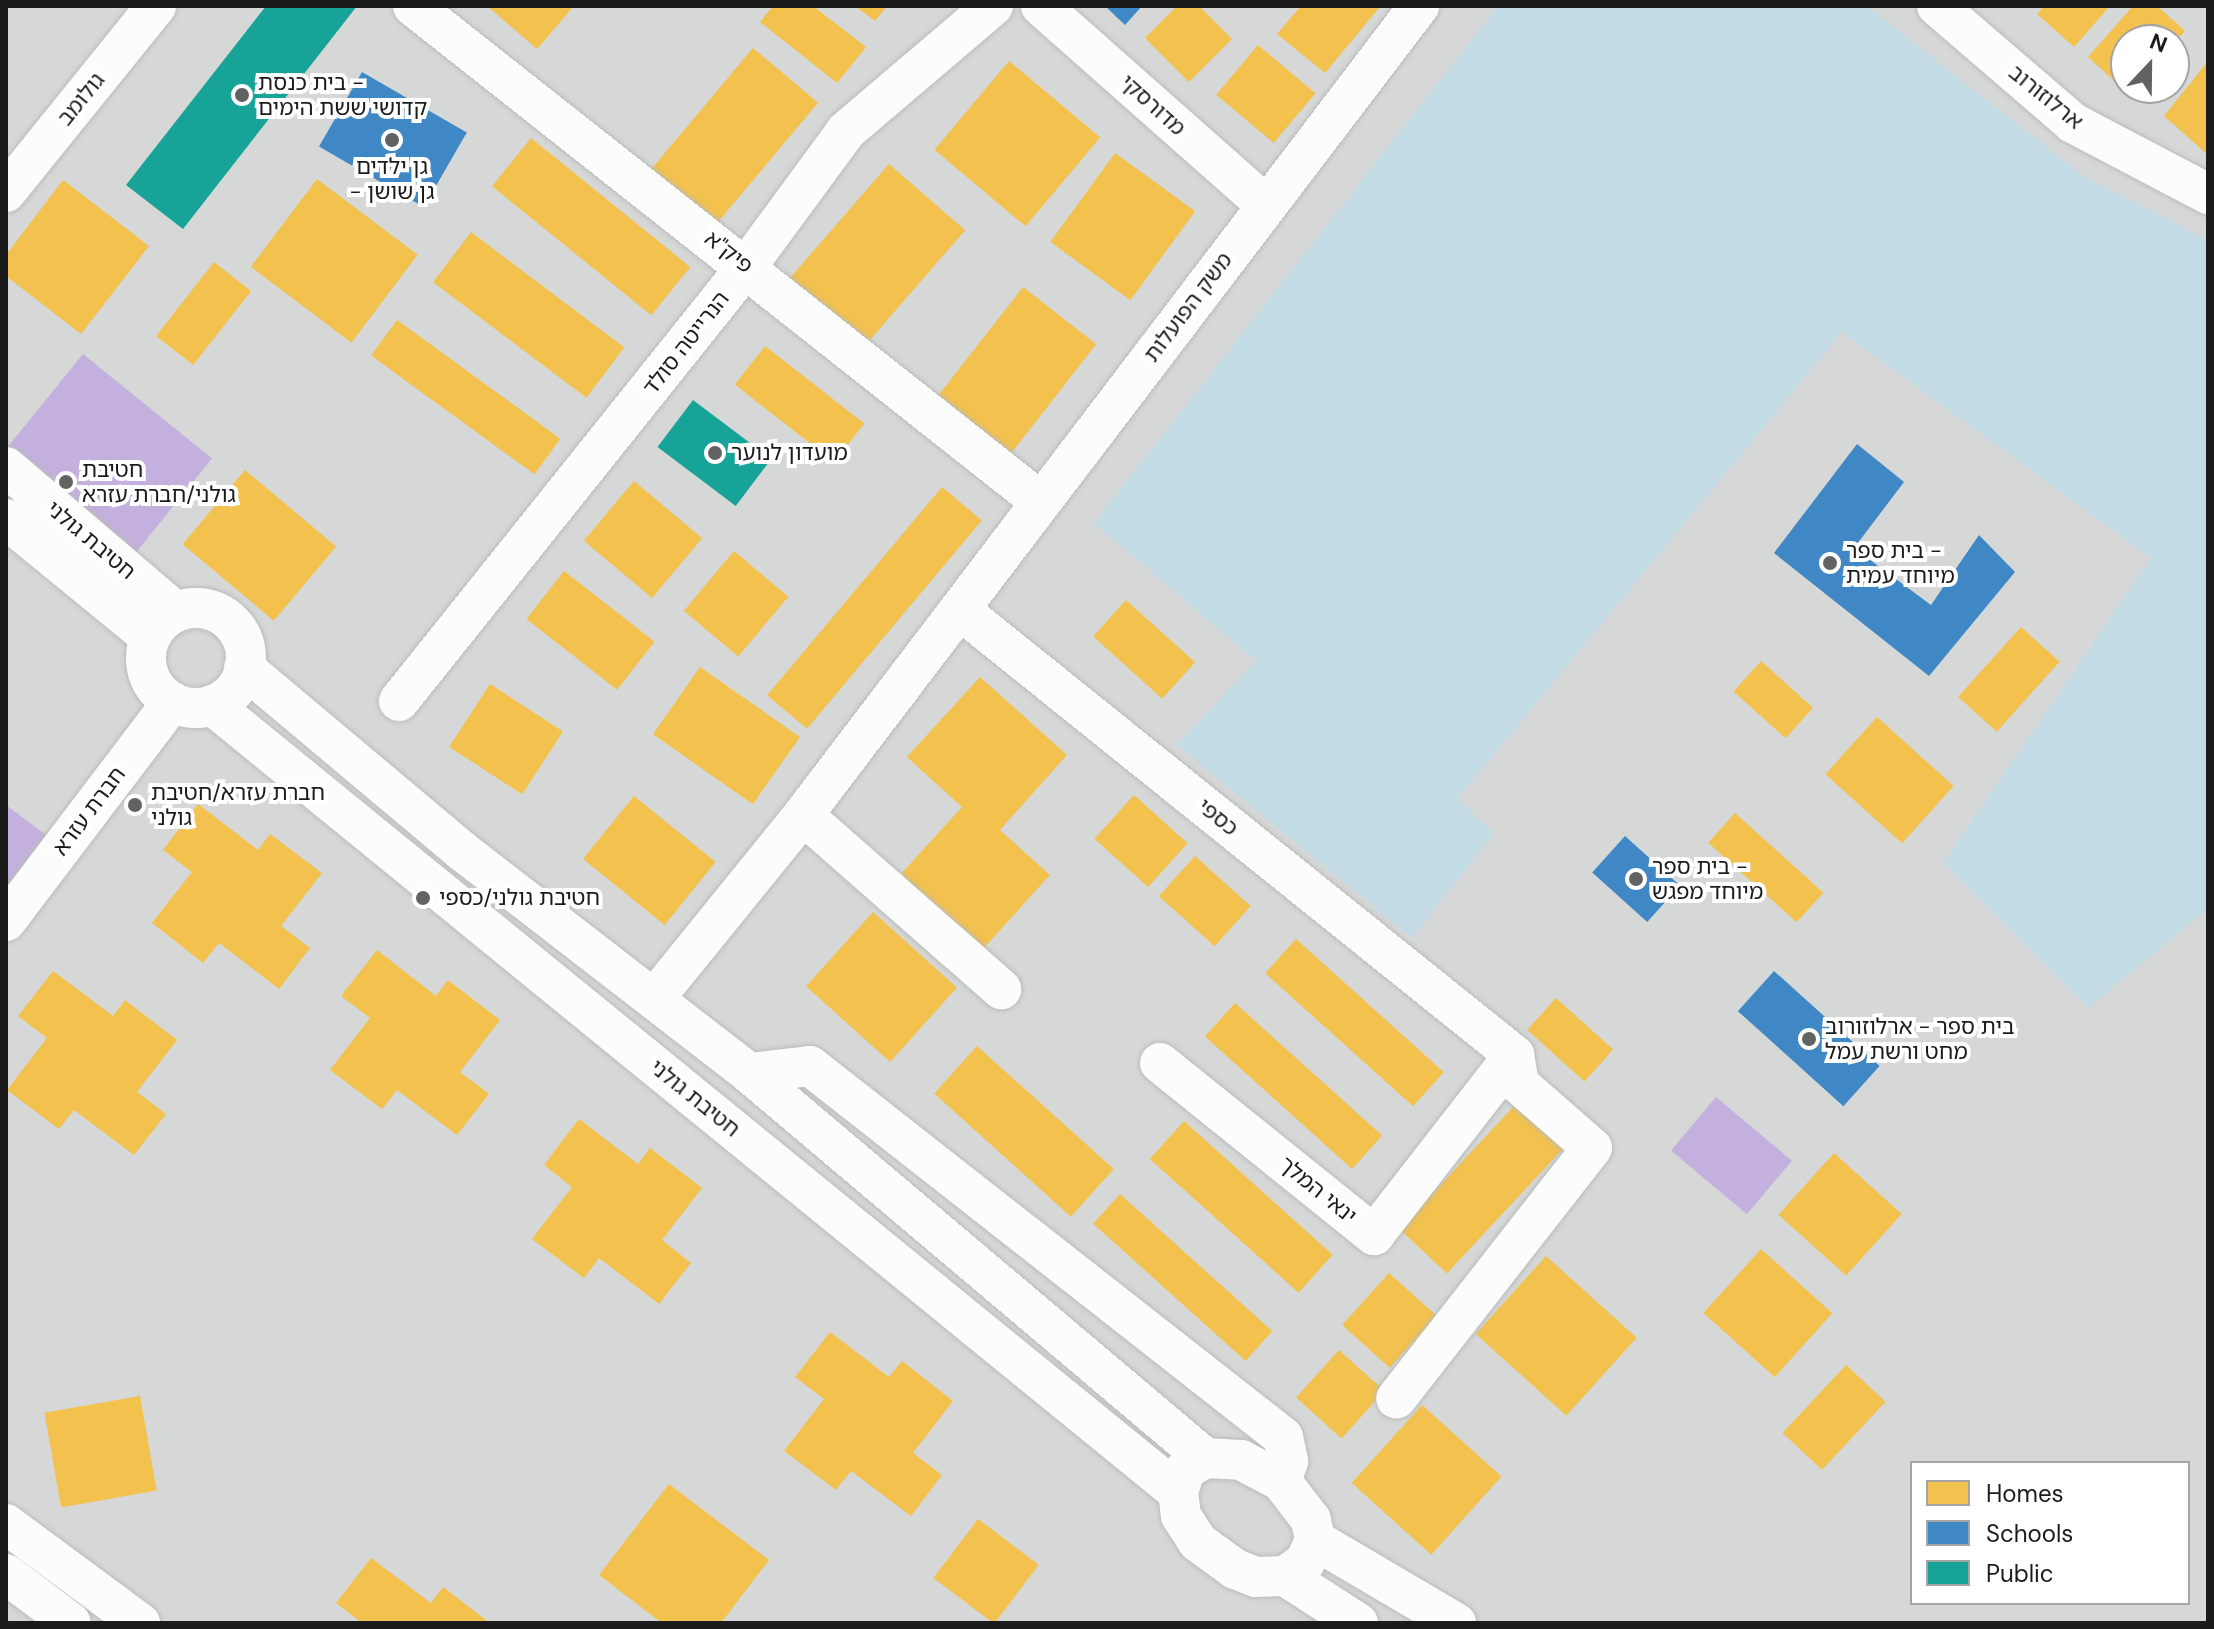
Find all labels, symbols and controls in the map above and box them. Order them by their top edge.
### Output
north arrow [2110,24,2190,104]
text: N [2146,27,2171,60]
street label: ארלוזורוב [2004,59,2088,135]
street label: גולומב [52,67,110,131]
place label: בית כנסת - קדושי ששת הימים [258,69,427,120]
street label: מדורסקי [1115,69,1191,141]
marker: בית כנסת - קדושי ששת הימים [233,86,251,104]
marker: גן ילדים - גן שושן [383,131,401,149]
place label: גן ילדים - גן שושן [349,153,435,204]
street label: פיק"א [700,225,758,279]
street label: משק הפועלות [1138,247,1238,367]
street label: הנרייטה סולד [637,286,735,400]
place label: מועדון לנוער [731,440,848,466]
marker: מועדון לנוער [706,444,724,462]
place label: חטיבת גולני/חברת עזרא [82,456,236,508]
marker: חטיבת גולני/חברת עזרא [57,473,75,491]
street label: חטיבת גולני [41,495,141,585]
place label: בית ספר - מיוחד עמית [1846,537,1955,588]
marker: בית ספר - מיוחד עמית [1821,554,1839,572]
street label: חברת עזרא [47,761,131,861]
place label: חברת עזרא/חטיבת גולני [151,779,325,830]
street label: כספי [1192,793,1244,841]
marker: חברת עזרא/חטיבת גולני [126,796,144,814]
place label: בית ספר - מיוחד מפגש [1652,853,1763,904]
marker: בית ספר - מיוחד מפגש [1627,870,1645,888]
place label: חטיבת גולני/כספי [439,885,600,911]
marker: חטיבת גולני/כספי [414,889,432,907]
place label: בית ספר - ארלוזורוב מחט ורשת עמל [1825,1013,2014,1064]
marker: בית ספר - ארלוזורוב מחט ורשת עמל [1800,1030,1818,1048]
street label: חטיבת גולני [645,1054,745,1142]
street label: ינאי המלך [1274,1151,1362,1229]
legend [1910,1461,2190,1605]
text: Homes [1986,1478,2064,1509]
text: Schools [1986,1518,2073,1549]
text: Public [1986,1558,2054,1589]

